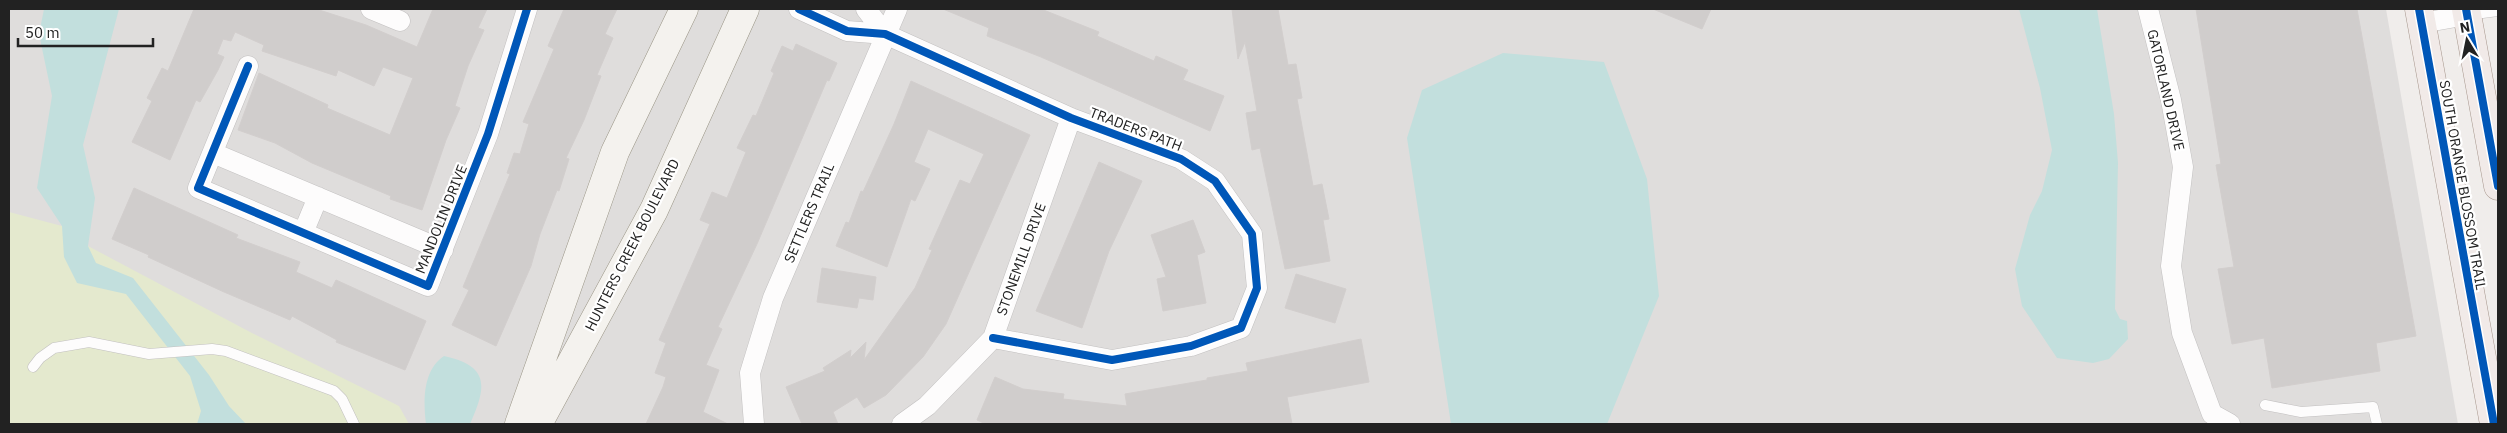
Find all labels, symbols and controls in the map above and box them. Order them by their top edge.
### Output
scale bar [18,15,152,47]
north arrow [2442,15,2492,65]
text: N [2458,17,2471,37]
text: 50 m [25,23,60,42]
street label: GATORLAND DRIVE [2143,28,2189,152]
street label: SOUTH ORANGE BLOSSOM TRAIL [2436,79,2490,291]
street label: TRADERS PATH [1087,103,1185,155]
street label: HUNTERS CREEK BOULEVARD [581,156,683,334]
street label: SETTLERS TRAIL [780,160,838,266]
street label: MANDOLIN DRIVE [411,162,471,276]
street label: STONEMILL DRIVE [992,200,1050,318]

